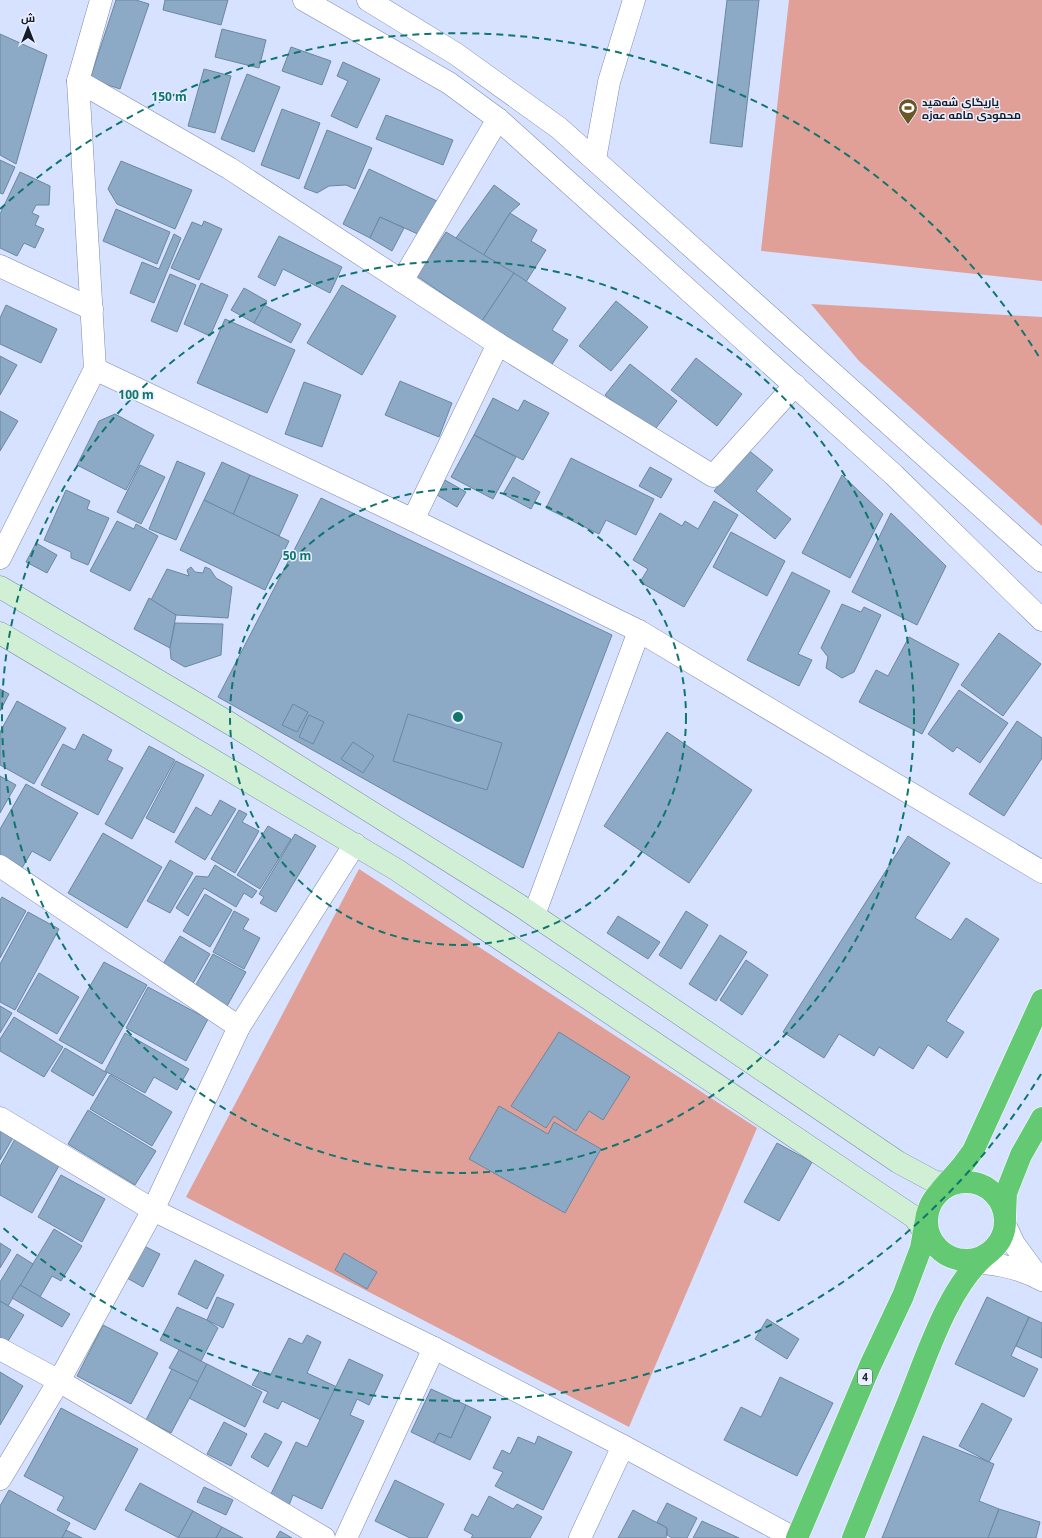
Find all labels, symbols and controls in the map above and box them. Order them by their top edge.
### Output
north arrow [8,8,48,48]
text: ش [21,10,35,25]
text: 150 m [151,88,187,105]
place label: یاریگاى شه‌هید محمودى مامه‌ عه‌زه [922,94,1021,123]
sports icon: یاریگاى شه‌هید محمودى مامه‌ عه‌زه [897,97,919,125]
text: 100 m [118,386,154,403]
text: 50 m [283,547,311,564]
centre of rings [451,710,465,724]
road number: 4 [858,1369,872,1385]

